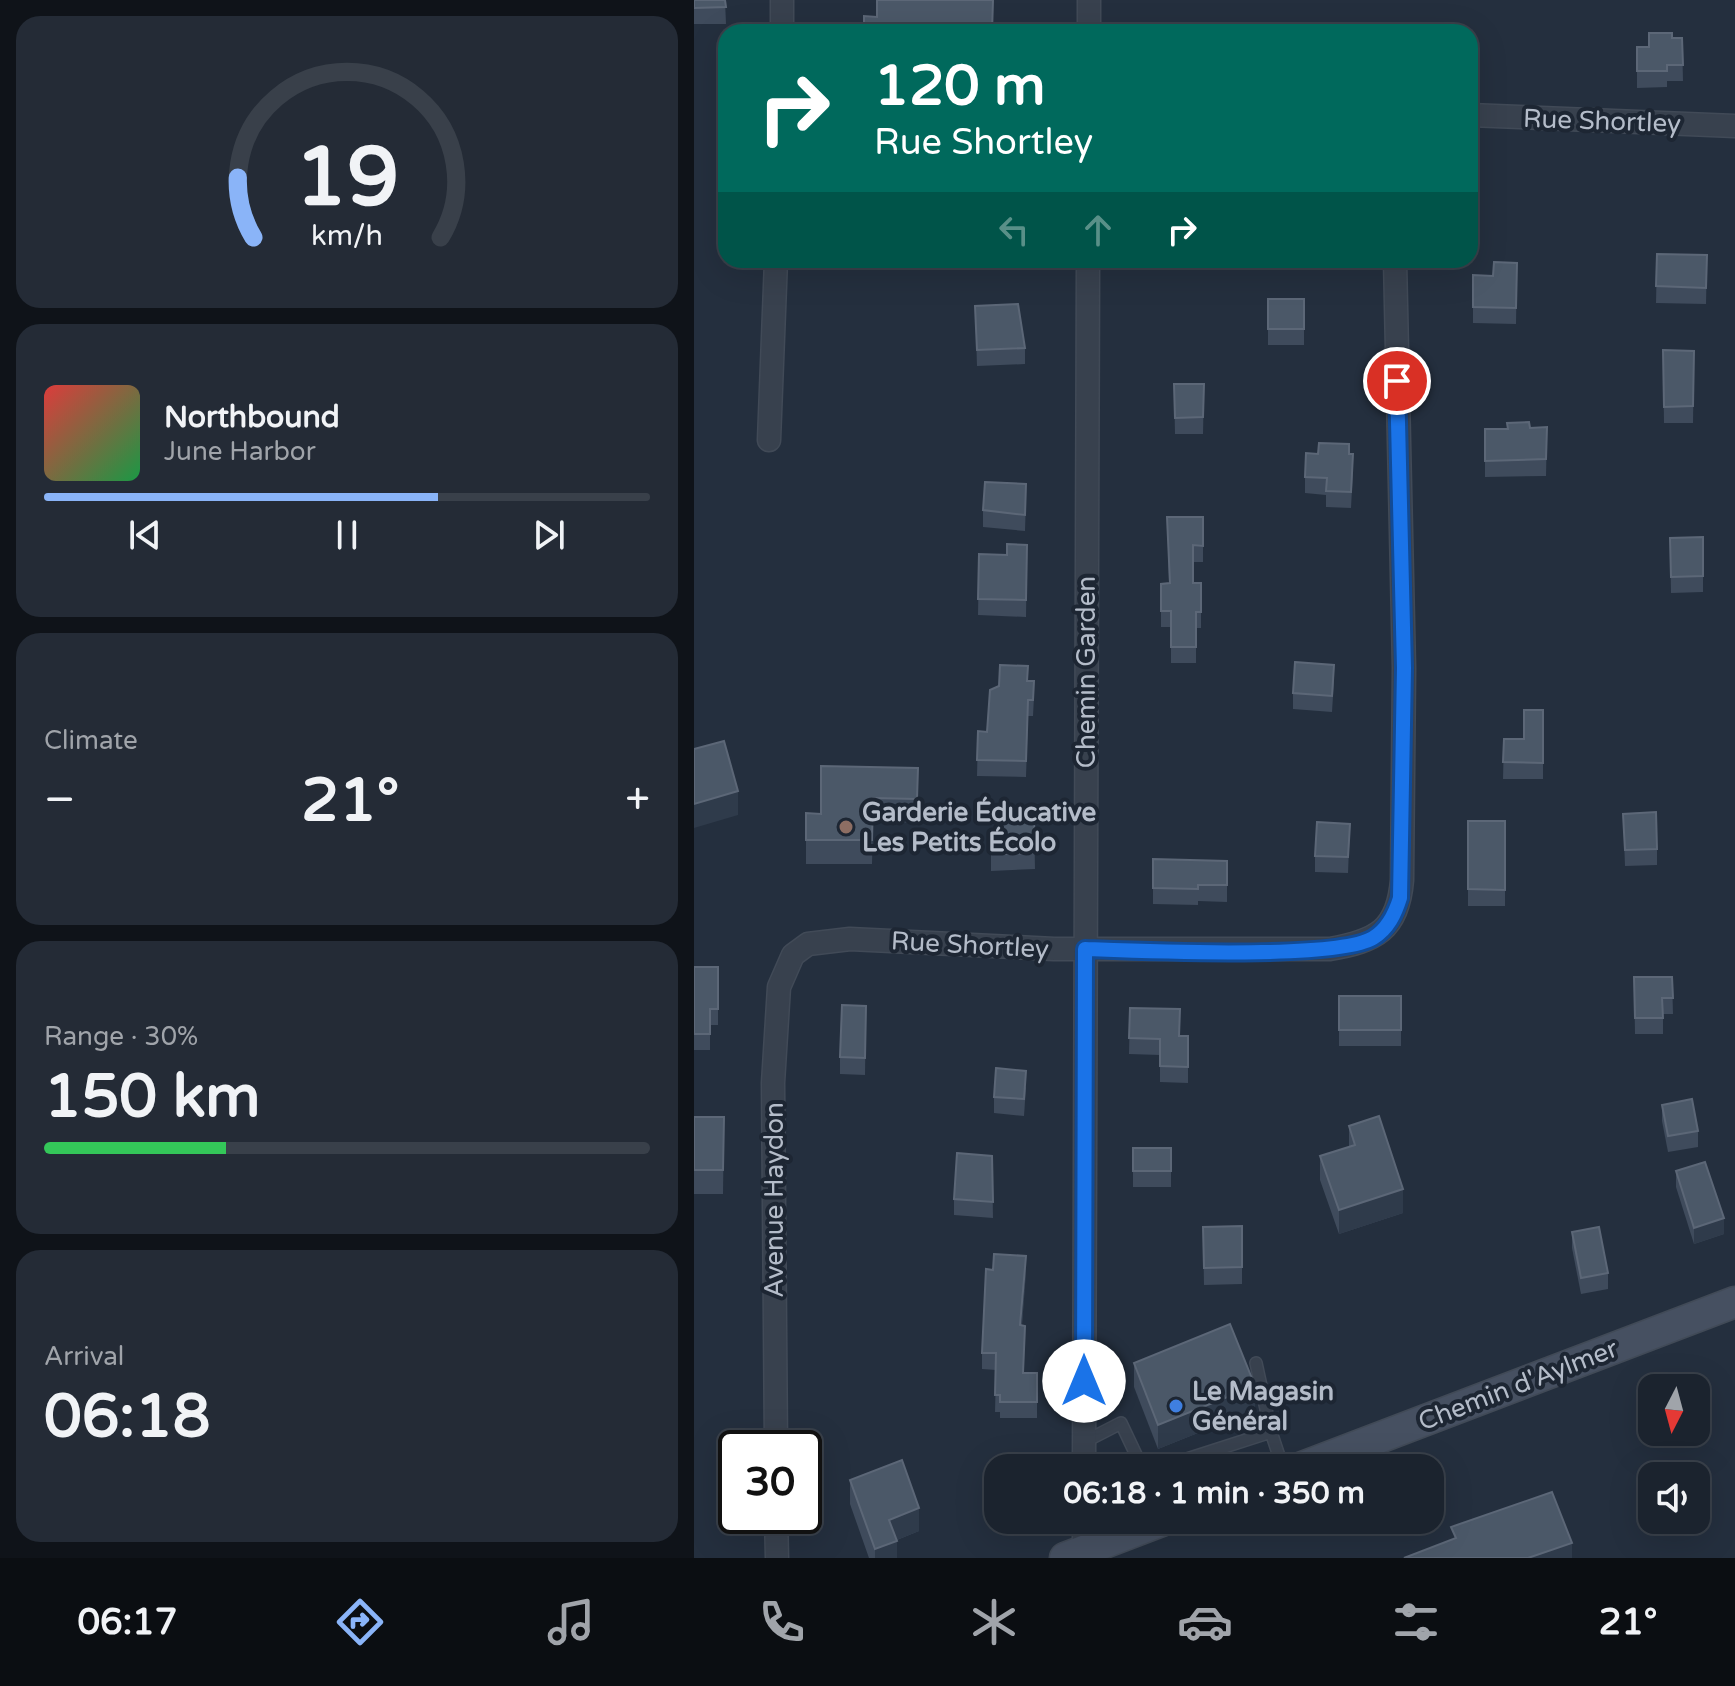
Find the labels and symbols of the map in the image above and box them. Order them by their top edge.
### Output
street label: Rue Shortley [1522,103,1682,139]
pin [1363,347,1431,415]
street label: Chemin Garden [1071,576,1102,768]
place label: Garderie Éducative Les Petits Écolo [862,796,1097,858]
marker: Garderie Éducative Les Petits Écolo [837,818,855,836]
street label: Rue Shortley [890,925,1050,965]
street label: Avenue Haydon [759,1102,790,1298]
street label: Chemin d'Aylmer [1414,1333,1622,1437]
position arrow [1042,1339,1126,1423]
north arrow [1638,1374,1710,1446]
place label: Le Magasin Général [1192,1376,1334,1437]
marker: Le Magasin Général [1167,1397,1185,1415]
speed limit sign: 30 [718,1430,822,1534]

